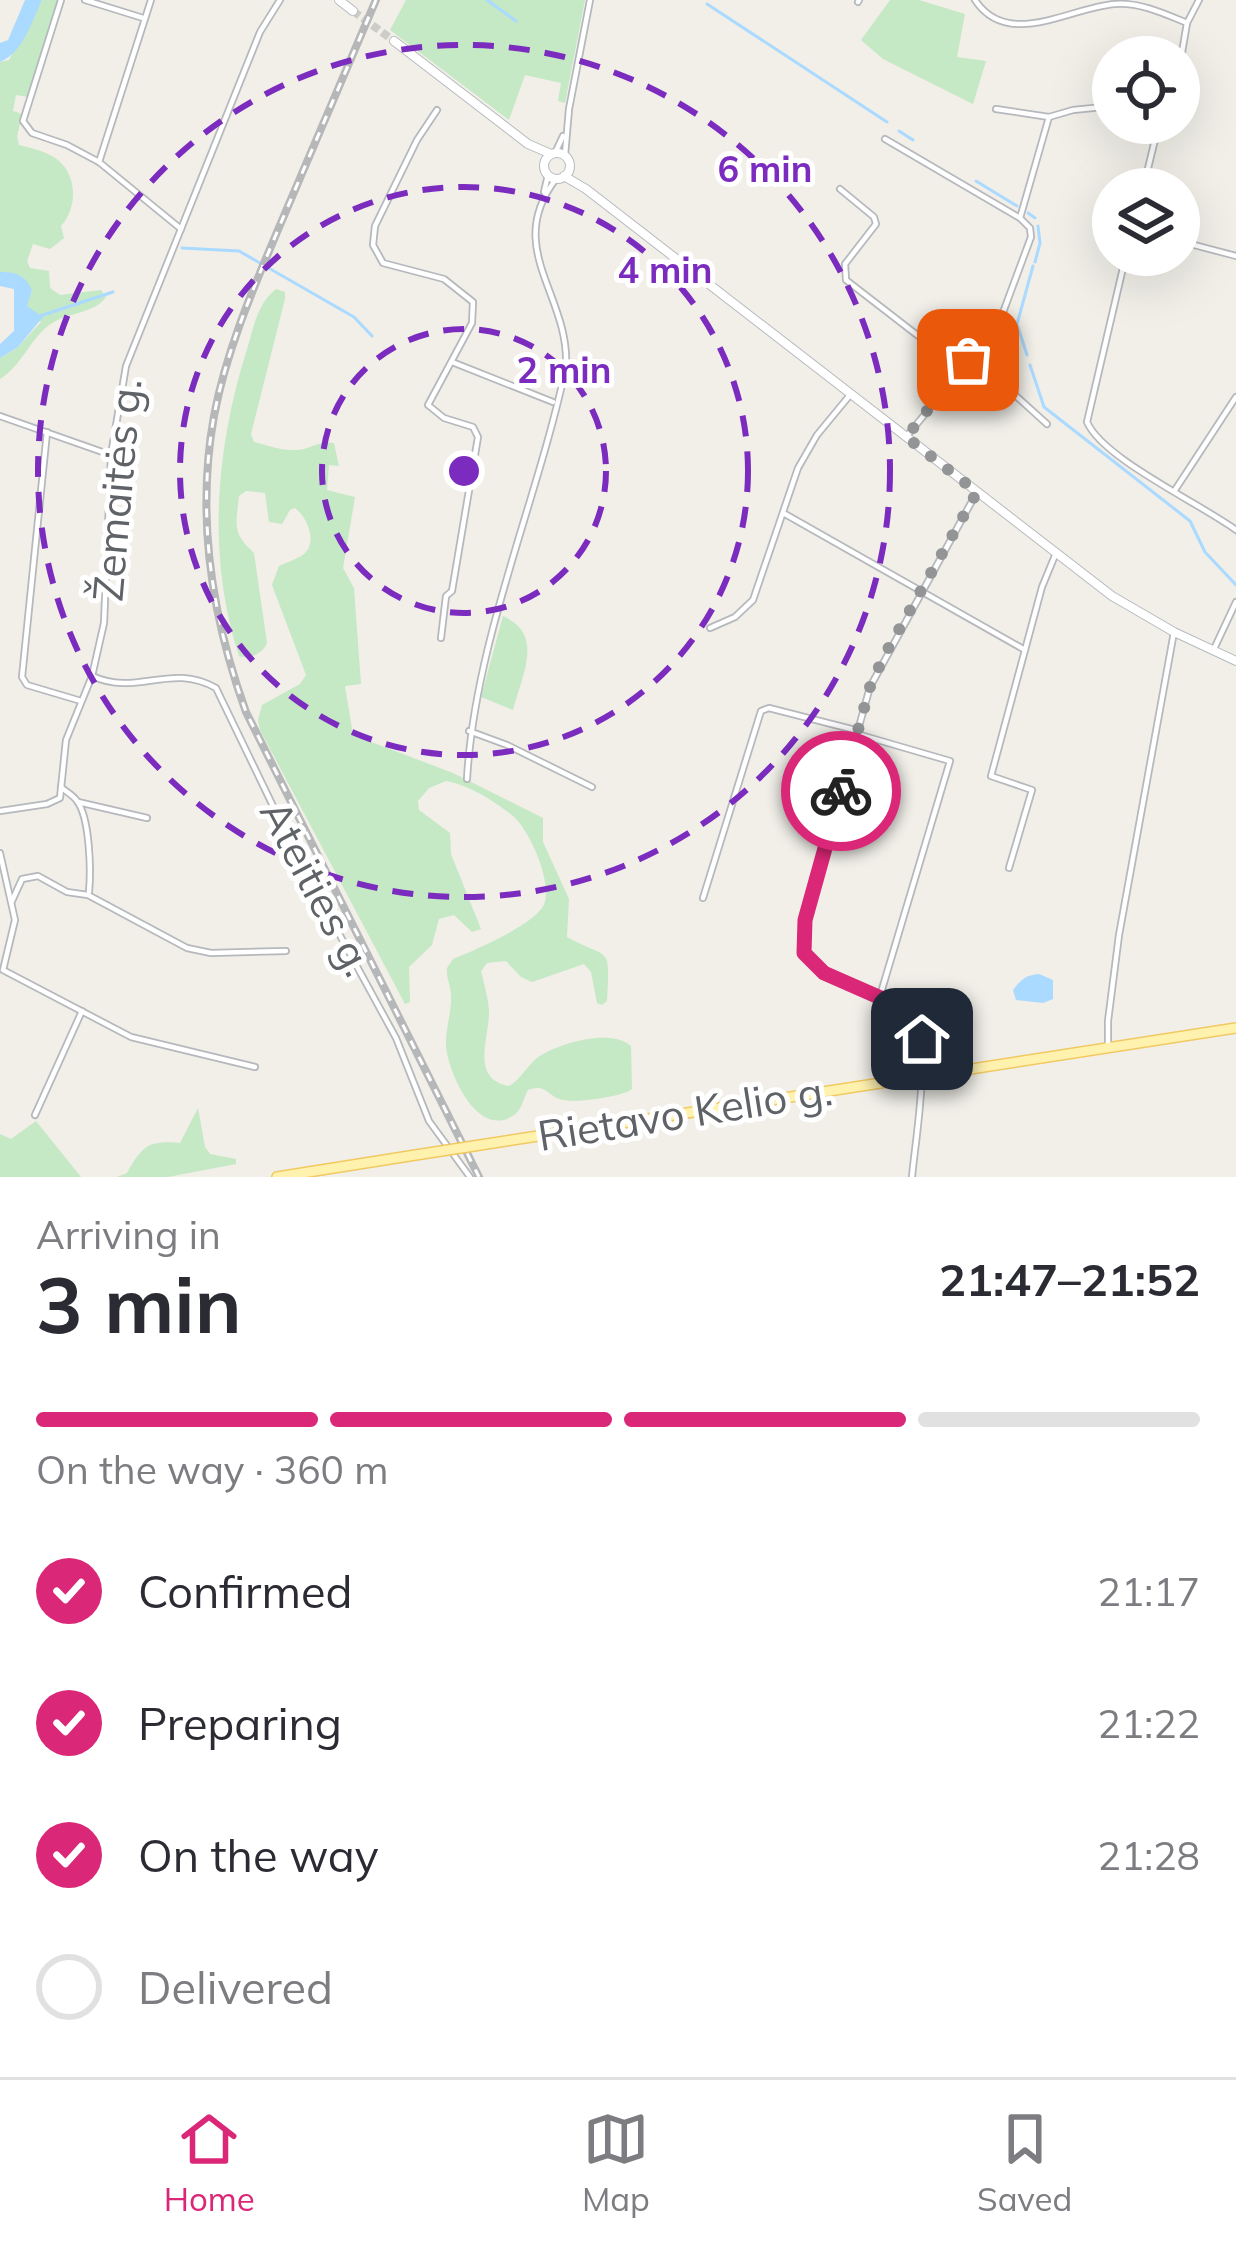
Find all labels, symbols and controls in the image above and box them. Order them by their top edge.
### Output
map controls [1092,36,1200,276]
button: locate [1092,36,1200,144]
text: 6 min [718,146,812,191]
button: layers [1092,168,1200,276]
text: 4 min [618,247,712,292]
pin [917,309,1019,411]
icon: bag [935,327,1001,393]
text: 2 min [517,347,611,392]
street label: Žemaitės g. [80,376,153,604]
centre of rings [443,450,485,492]
courier [781,731,901,851]
icon: bike [808,758,874,824]
street label: Ateities g. [249,791,386,985]
pin [871,988,973,1090]
icon: home [889,1006,955,1072]
street label: Rietavo Kelio g. [534,1063,836,1162]
text: Arriving in [36,1210,221,1259]
text: 21:47–21:52 [939,1251,1200,1307]
text: 3 min [36,1255,242,1353]
text: On the way · 360 m [36,1445,388,1494]
icon: check [36,1558,102,1624]
text: Confirmed [138,1563,352,1619]
text: 21:17 [1098,1567,1200,1616]
icon: check [36,1690,102,1756]
text: Preparing [138,1695,342,1751]
text: 21:22 [1098,1699,1200,1748]
icon: check [36,1822,102,1888]
text: On the way [138,1827,379,1883]
text: 21:28 [1098,1831,1200,1880]
text: Delivered [138,1959,333,2015]
tab: Home [164,2106,255,2219]
tab: Map [582,2106,650,2219]
tab: Saved [977,2106,1072,2219]

